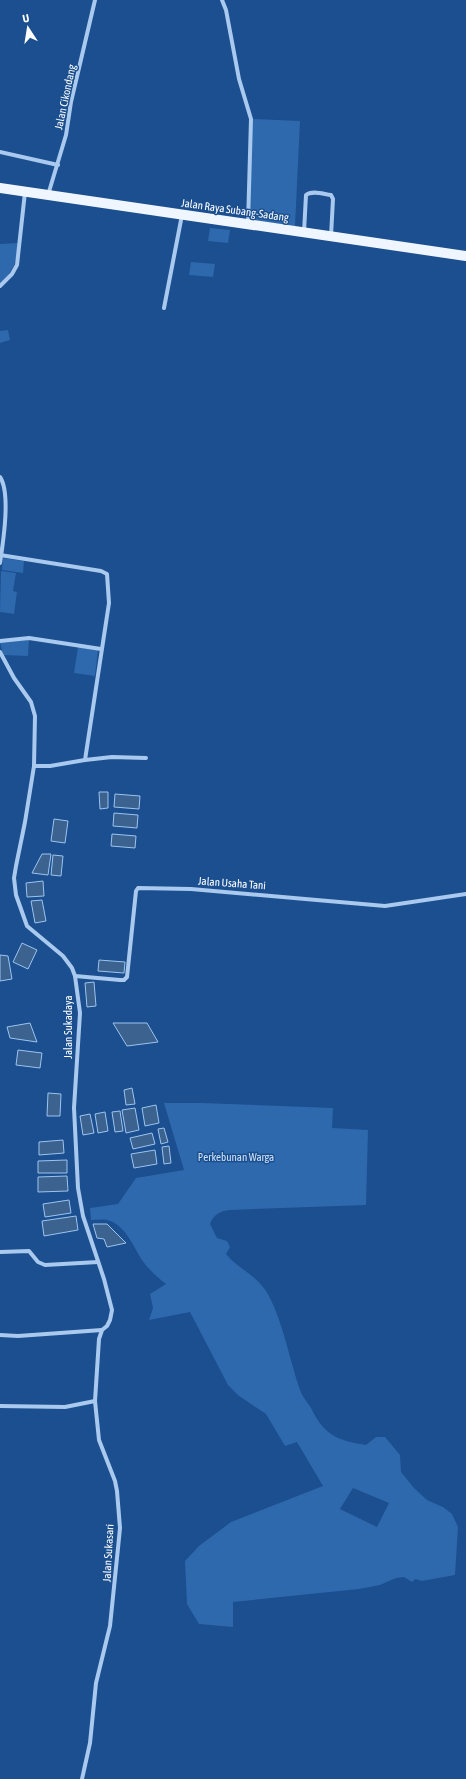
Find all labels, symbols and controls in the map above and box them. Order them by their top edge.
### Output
north arrow [8,8,48,48]
text: U [21,12,30,25]
street label: Jalan Cikondang [52,63,78,131]
street label: Jalan Raya Subang-Sadang [181,197,290,224]
street label: Jalan Usaha Tani [198,875,266,891]
street label: Jalan Sukadaya [62,995,74,1059]
park label: Perkebunan Warga [198,1151,274,1163]
street label: Jalan Sukasari [100,1524,116,1582]

